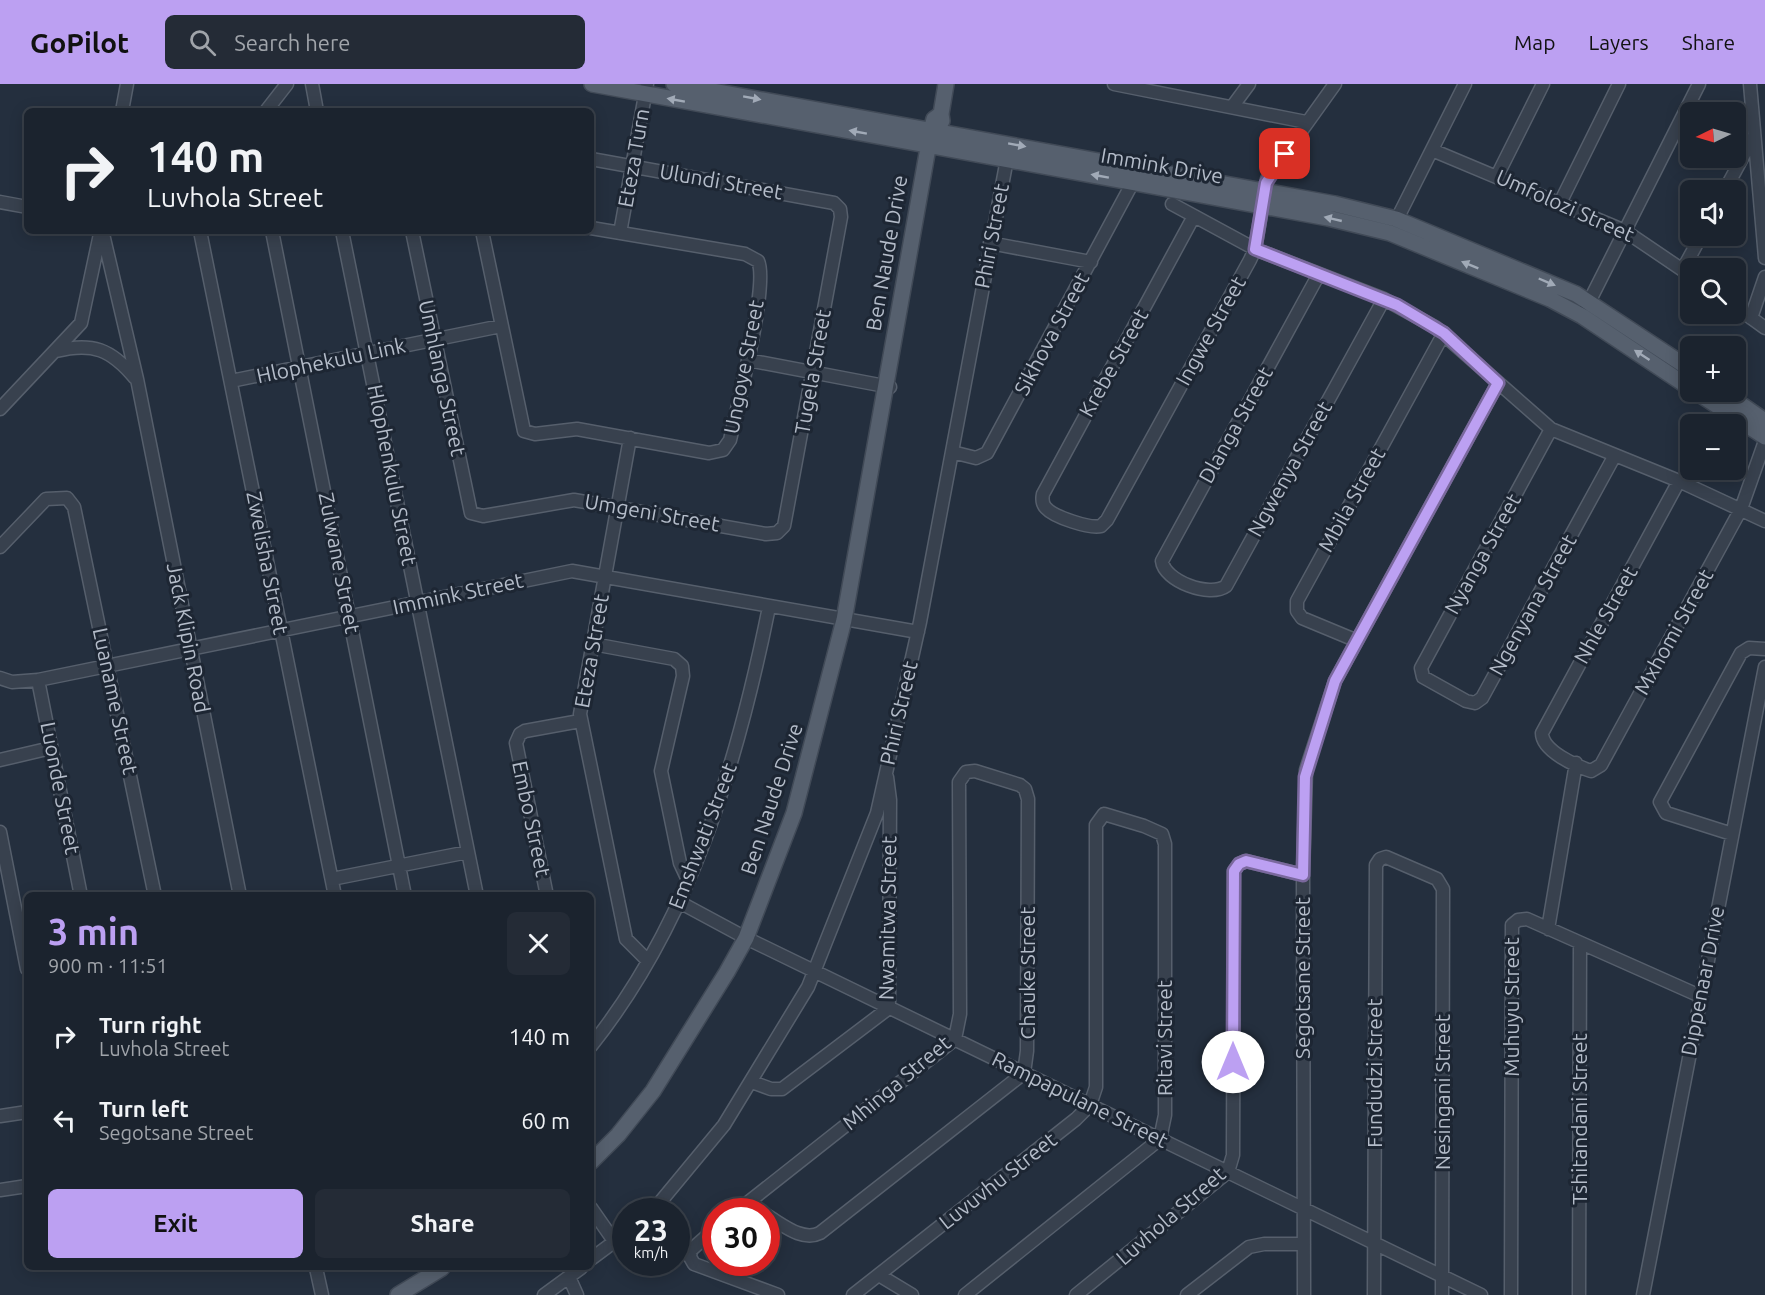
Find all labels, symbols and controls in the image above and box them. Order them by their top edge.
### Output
search box [165,15,585,69]
icon: search [186,26,219,59]
text: GoPilot [30,27,129,58]
text: Search here [234,30,350,55]
text: Map [1514,30,1555,54]
text: Layers [1588,30,1649,54]
text: Share [1682,30,1735,54]
one-way arrow [743,94,762,103]
one-way arrow [666,95,685,104]
north arrow [1680,102,1746,168]
map controls [1680,102,1746,480]
street label: Eteza Turn [613,107,654,209]
one-way arrow [848,127,867,136]
pin [1259,128,1310,179]
icon: right [48,132,126,210]
text: 140 m [147,133,264,180]
icon: arrive [1268,137,1301,170]
one-way arrow [1007,141,1026,150]
street label: Immink Drive [1099,142,1225,188]
street label: Ulundi Street [658,158,785,204]
street label: Umfolozi Street [1493,164,1638,246]
one-way arrow [1091,172,1110,181]
street label: Ben Naude Drive [860,173,912,333]
button: sound [1680,180,1746,246]
street label: Phiri Street [969,181,1013,290]
text: Luvhola Street [147,182,323,212]
one-way arrow [1324,214,1343,224]
button: search [1680,258,1746,324]
one-way arrow [1460,260,1478,270]
street label: Sikhova Street [1009,268,1094,399]
street label: Ingwe Street [1170,272,1250,389]
one-way arrow [1538,278,1556,287]
street label: Umhlanga Street [415,297,471,458]
street label: Ungoye Street [718,298,768,436]
street label: Krebe Street [1074,304,1153,421]
street label: Tugela Street [789,307,835,436]
street label: Hlophekulu Link [254,332,408,388]
button: + [1680,336,1746,402]
one-way arrow [1633,350,1650,361]
street label: Dlanga Street [1193,362,1277,487]
street label: Hlophenkulu Street [364,382,422,567]
street label: Ngwenya Street [1242,397,1336,540]
button: − [1680,414,1746,480]
street label: Mbila Street [1313,443,1390,556]
street label: Umgeni Street [583,488,722,536]
street label: Zwelisha Street [242,489,294,636]
street label: Nyanga Street [1439,489,1525,618]
street label: Zulwane Street [315,490,365,635]
street label: Ngenyana Street [1483,530,1581,679]
street label: Jack Klipin Road [163,561,215,715]
street label: Nhle Street [1569,562,1642,667]
street label: Mxhomi Street [1629,565,1718,698]
street label: Immink Street [390,567,525,619]
street label: Eteza Street [569,592,613,710]
street label: Luaname Street [89,625,143,776]
street label: Phiri Street [874,658,922,767]
street label: Luonde Street [36,720,86,856]
street label: Ben Naude Drive [735,720,807,877]
street label: Embo Street [508,759,556,879]
street label: Emshwati Street [663,759,741,912]
street label: Nwamitwa Street [874,836,900,1000]
street label: Segotsane Street [1290,897,1314,1059]
street label: Dippenaar Drive [1676,904,1728,1058]
street label: Chauke Street [1015,907,1039,1039]
text: 3 min [48,911,139,952]
button: close [507,912,570,975]
street label: Muhuyu Street [1499,937,1523,1077]
text: 900 m · 11:51 [48,954,168,977]
street label: Ritavi Street [1152,980,1176,1096]
street label: Fundudzi Street [1362,998,1386,1148]
text: Turn right [99,1012,201,1037]
street label: Nesingani Street [1430,1014,1454,1170]
icon: right [48,1020,81,1053]
text: 140 m [509,1024,570,1049]
street label: Mhinga Street [837,1030,955,1134]
position arrow [1201,1030,1265,1094]
street label: Tshitandani Street [1567,1033,1591,1205]
text: Luvhola Street [99,1037,229,1060]
street label: Rampapulane Street [989,1046,1172,1152]
text: Turn left [99,1096,189,1121]
icon: left [48,1104,81,1137]
text: 60 m [521,1108,570,1133]
text: Segotsane Street [99,1121,253,1144]
street label: Luvuvhu Street [934,1127,1061,1234]
street label: Luvhola Street [1111,1161,1230,1269]
button: Exit [48,1189,303,1258]
button: Share [315,1189,570,1258]
speed limit sign: 30 [702,1198,780,1276]
text: 23 [634,1213,668,1247]
text: km/h [634,1244,668,1261]

